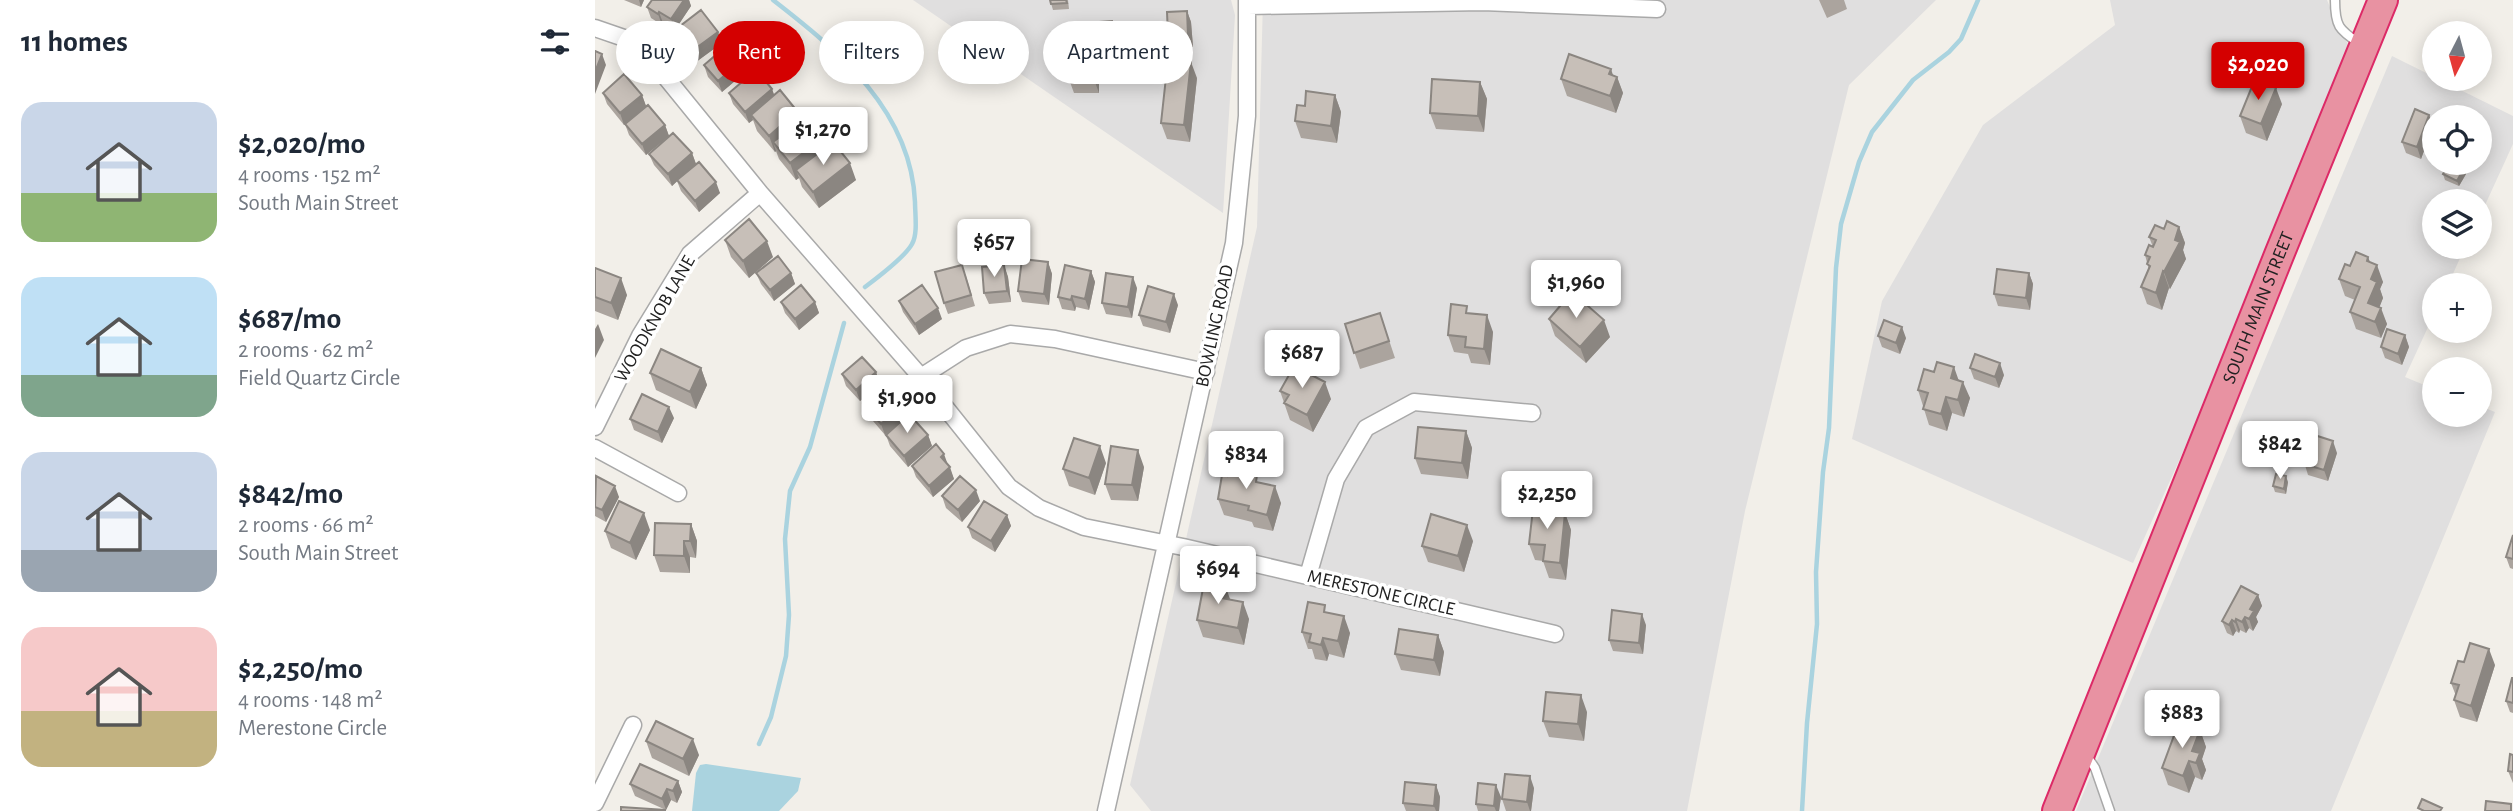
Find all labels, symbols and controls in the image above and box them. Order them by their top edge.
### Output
chip: Buy [616,21,699,84]
chip: Rent [713,21,805,84]
chip: Filters [819,21,924,84]
chip: New [938,21,1029,84]
chip: Apartment [1043,21,1193,84]
north arrow [2422,21,2492,91]
map controls [2422,21,2492,427]
icon: filters [536,23,574,61]
text: 11 homes [21,27,128,57]
pin: $2,020 [2201,42,2315,102]
text: $2,020 [2227,53,2289,76]
button: locate [2422,105,2492,175]
pin: $1,270 [766,108,880,167]
text: $1,270 [795,118,851,141]
text: $2,020/mo [238,129,365,159]
icon: home [77,130,161,214]
text: 4 rooms · 152 m² [238,164,381,187]
button: layers [2422,189,2492,259]
text: South Main Street [238,192,398,215]
pin: $657 [953,219,1035,279]
street label: SOUTH MAIN STREET [2219,229,2297,386]
text: $657 [973,230,1015,253]
street label: WOODKNOB LANE [611,253,699,385]
pin: $1,960 [1519,260,1633,320]
street label: BOWLING ROAD [1193,263,1237,389]
text: $1,960 [1547,271,1605,294]
button: + [2422,273,2492,343]
text: $687/mo [238,304,341,334]
icon: home [77,305,161,389]
pin: $687 [1261,330,1343,390]
text: 2 rooms · 62 m² [238,339,373,362]
text: $687 [1281,341,1323,364]
button: − [2422,357,2492,427]
text: Field Quartz Circle [238,367,400,390]
pin: $1,900 [850,376,964,435]
text: $1,900 [878,386,936,409]
pin: $842 [2239,421,2321,481]
pin: $834 [1205,432,1287,491]
text: $842 [2258,432,2302,455]
text: $834 [1224,442,1268,465]
pin: $2,250 [1490,472,1604,531]
text: $842/mo [238,479,343,509]
icon: home [77,480,161,564]
text: $2,250 [1517,482,1577,505]
text: 2 rooms · 66 m² [238,514,374,537]
text: South Main Street [238,542,398,565]
pin: $694 [1177,546,1259,606]
text: $694 [1196,557,1240,580]
street label: MERESTONE CIRCLE [1305,567,1457,619]
text: $2,250/mo [238,654,363,684]
icon: home [77,655,161,739]
text: 4 rooms · 148 m² [238,689,383,712]
pin: $883 [2141,690,2223,750]
text: $883 [2161,701,2203,724]
text: Merestone Circle [238,717,387,740]

